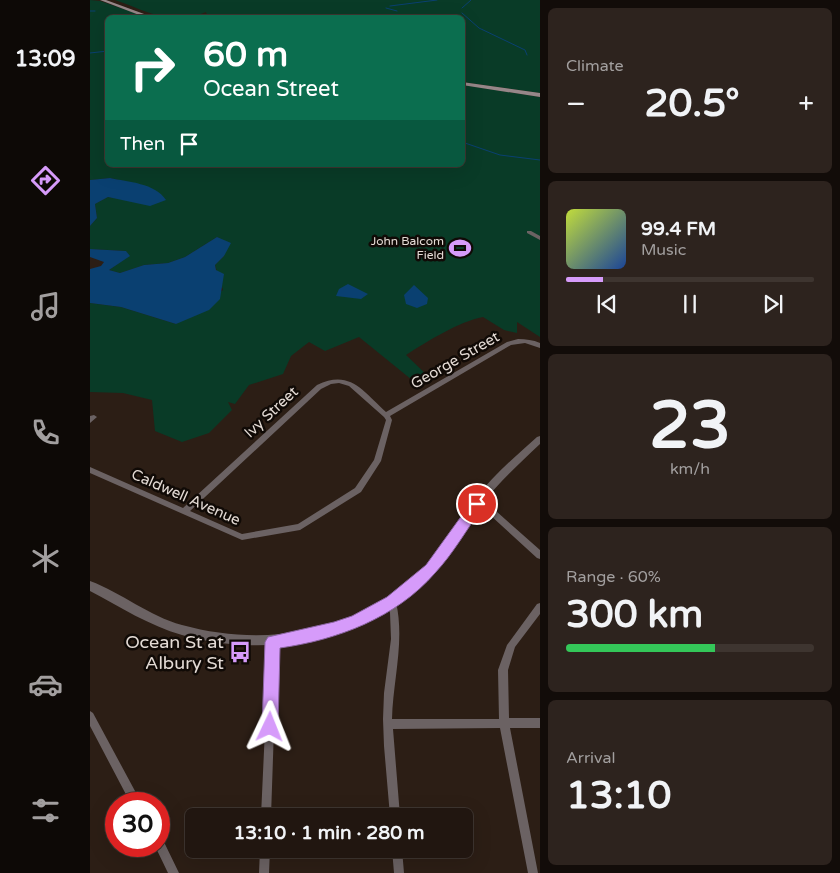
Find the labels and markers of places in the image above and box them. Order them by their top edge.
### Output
place label: John Balcom Field [371,234,444,262]
sports icon: John Balcom Field [447,235,473,261]
pin [456,483,498,525]
place label: Ocean St at Albury St [125,631,224,674]
bus stop icon: Ocean St at Albury St [227,639,253,665]

